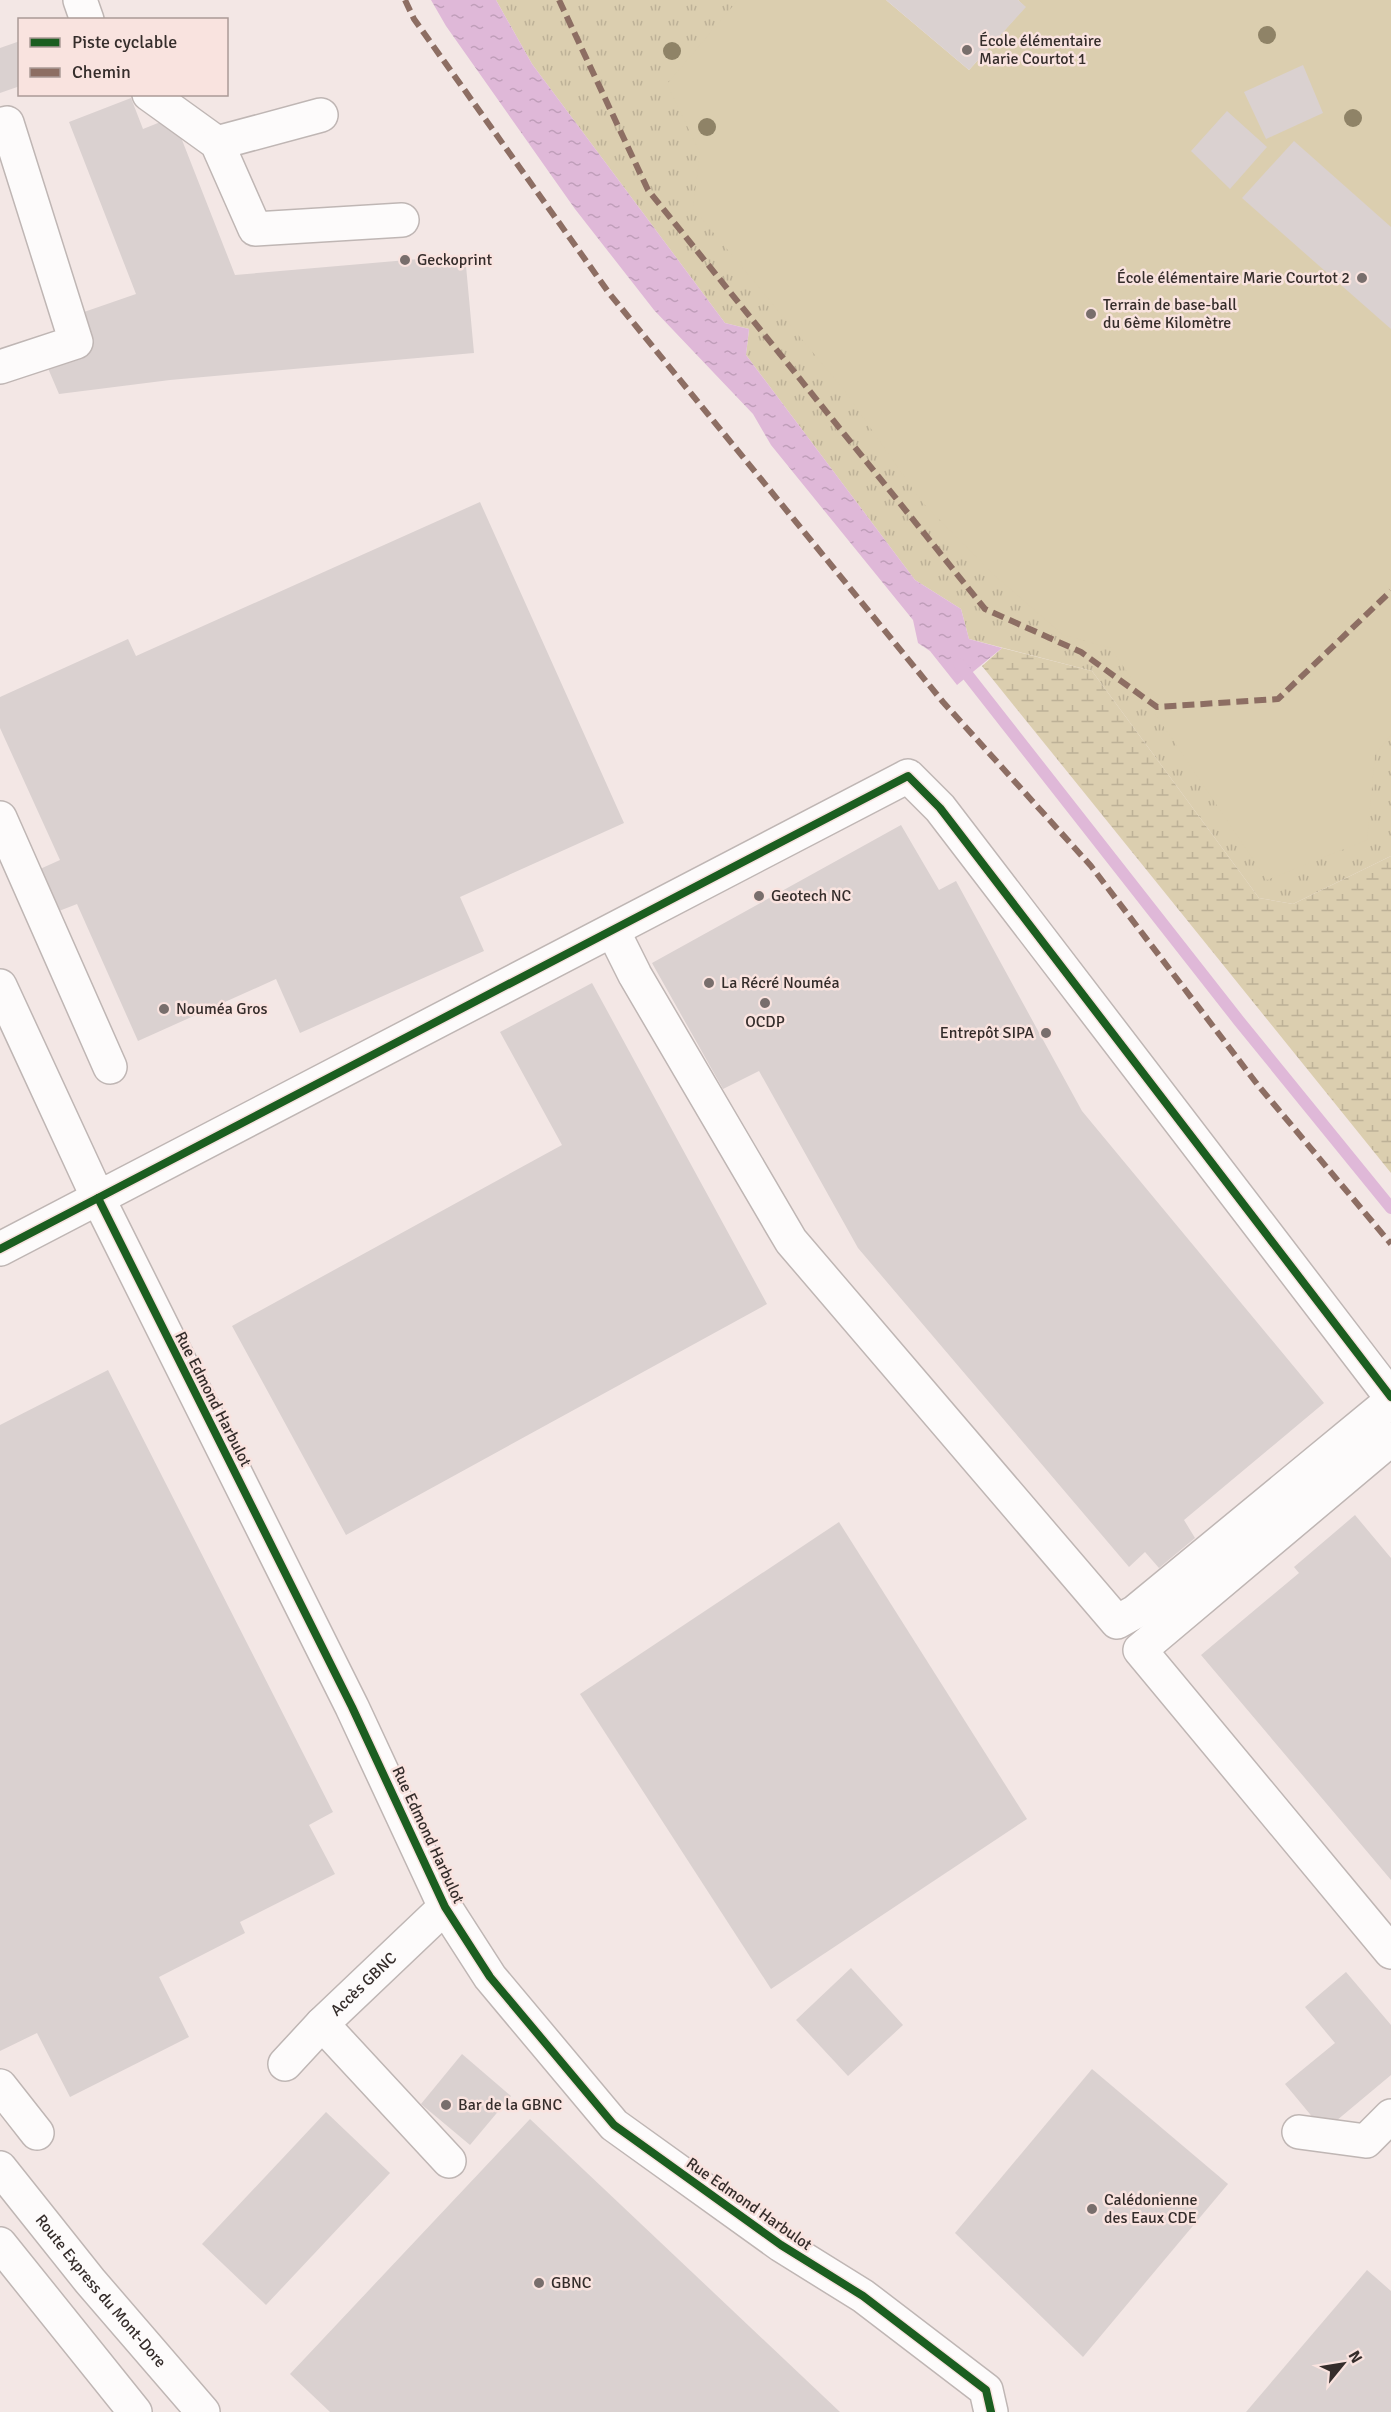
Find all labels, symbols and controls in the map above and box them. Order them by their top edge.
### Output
legend [18,18,228,96]
text: Piste cyclable [72,31,177,53]
place label: École élémentaire Marie Courtot 1 [979,31,1101,69]
marker: École élémentaire Marie Courtot 1 [960,43,974,57]
text: Chemin [72,61,131,83]
place label: Geckoprint [417,250,493,270]
marker: Geckoprint [398,253,412,267]
place label: École élémentaire Marie Courtot 2 [1117,268,1350,288]
marker: École élémentaire Marie Courtot 2 [1355,271,1369,285]
place label: Terrain de base-ball du 6ème Kilomètre [1103,295,1237,333]
marker: Terrain de base-ball du 6ème Kilomètre [1084,307,1098,321]
place label: Geotech NC [771,886,852,906]
marker: Geotech NC [752,889,766,903]
place label: La Récré Nouméa [721,973,840,993]
marker: La Récré Nouméa [702,976,716,990]
marker: OCDP [758,996,772,1010]
place label: Nouméa Gros [176,999,268,1019]
marker: Nouméa Gros [157,1002,171,1016]
place label: OCDP [745,1012,785,1032]
place label: Entrepôt SIPA [940,1023,1034,1043]
marker: Entrepôt SIPA [1039,1026,1053,1040]
street label: Rue Edmond Harbulot [170,1328,256,1470]
street label: Rue Edmond Harbulot [387,1763,469,1907]
street label: Accès GBNC [326,1948,401,2020]
place label: Bar de la GBNC [458,2095,562,2115]
marker: Bar de la GBNC [439,2098,453,2112]
street label: Rue Edmond Harbulot [682,2153,816,2255]
place label: Calédonienne des Eaux CDE [1104,2190,1198,2228]
marker: Calédonienne des Eaux CDE [1085,2202,1099,2216]
street label: Route Express du Mont-Dore [31,2210,170,2372]
place label: GBNC [551,2273,592,2293]
marker: GBNC [532,2276,546,2290]
north arrow [1313,2334,1373,2394]
text: N [1344,2347,1367,2367]

